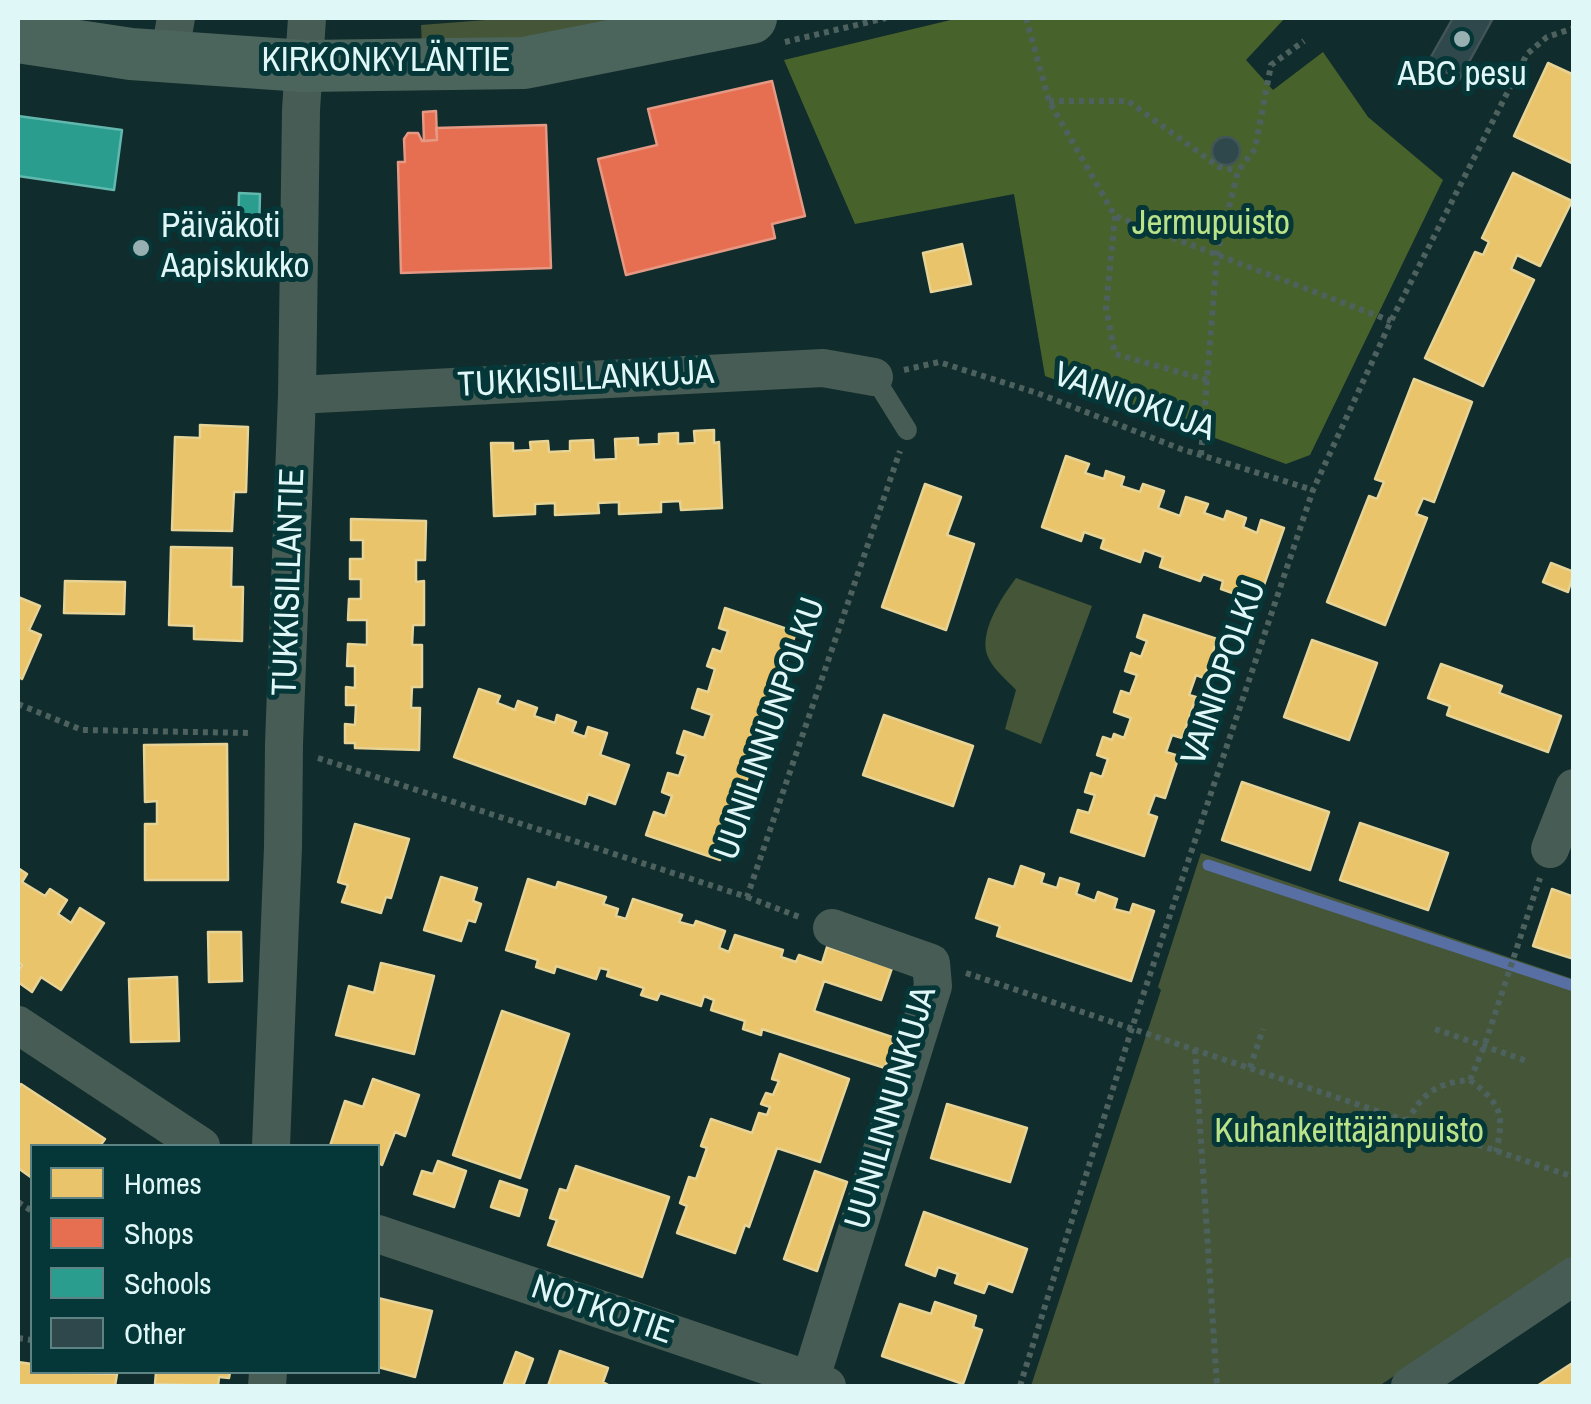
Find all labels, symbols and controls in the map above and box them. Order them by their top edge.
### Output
marker: ABC pesu [1451,28,1473,50]
street label: KIRKONKYLÄNTIE [262,41,510,83]
place label: ABC pesu [1397,55,1527,97]
park label: Jermupuisto [1132,204,1290,246]
place label: Päiväkoti Aapiskukko [161,207,309,289]
marker: Päiväkoti Aapiskukko [130,237,152,259]
street label: TUKKISILLANKUJA [457,352,715,408]
street label: VAINIOKUJA [1048,354,1220,452]
street label: TUKKISILLANTIE [265,467,315,697]
street label: VAINIOPOLKU [1174,575,1276,771]
street label: UUNILINNUNPOLKU [706,593,836,865]
street label: UUNILINNUNKUJA [837,982,947,1234]
park label: Kuhankeittäjänpuisto [1214,1112,1484,1154]
legend [30,1144,380,1374]
text: Homes [124,1163,202,1203]
text: Shops [124,1213,194,1253]
text: Schools [124,1263,212,1303]
street label: NOTKOTIE [526,1267,678,1355]
text: Other [124,1313,186,1353]

